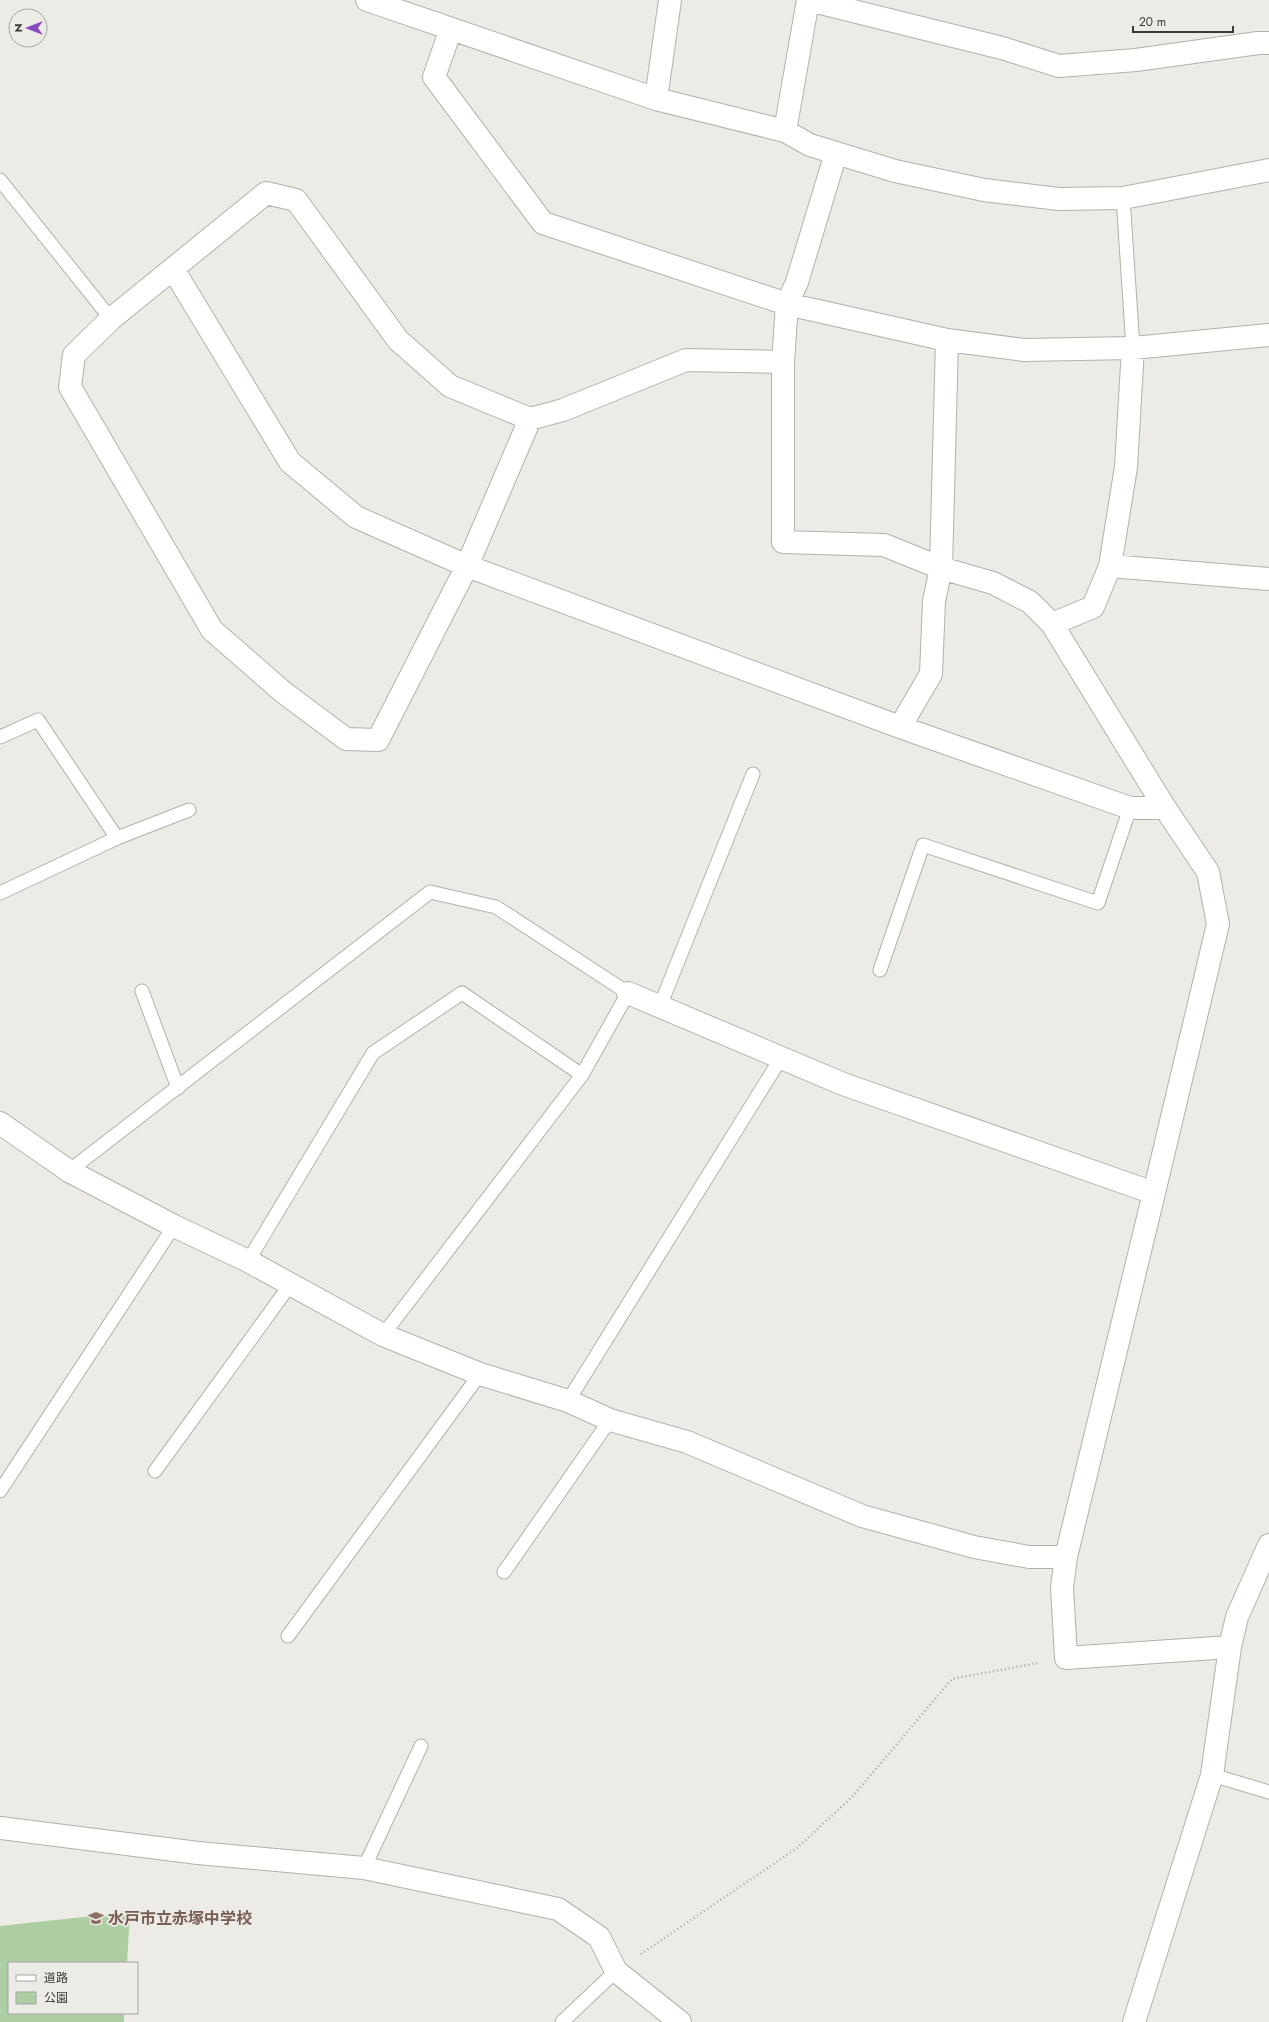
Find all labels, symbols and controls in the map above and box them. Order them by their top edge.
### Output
north arrow [8,8,48,48]
scale bar [1133,8,1233,34]
text: 20 m [1139,13,1166,31]
text: N [10,24,26,32]
place label: 水戸市立赤塚中学校 [108,1907,252,1930]
school or university icon: 水戸市立赤塚中学校 [87,1909,105,1927]
legend [8,1962,138,2014]
text: 道路 [44,1969,68,1987]
text: 公園 [44,1989,68,2007]

